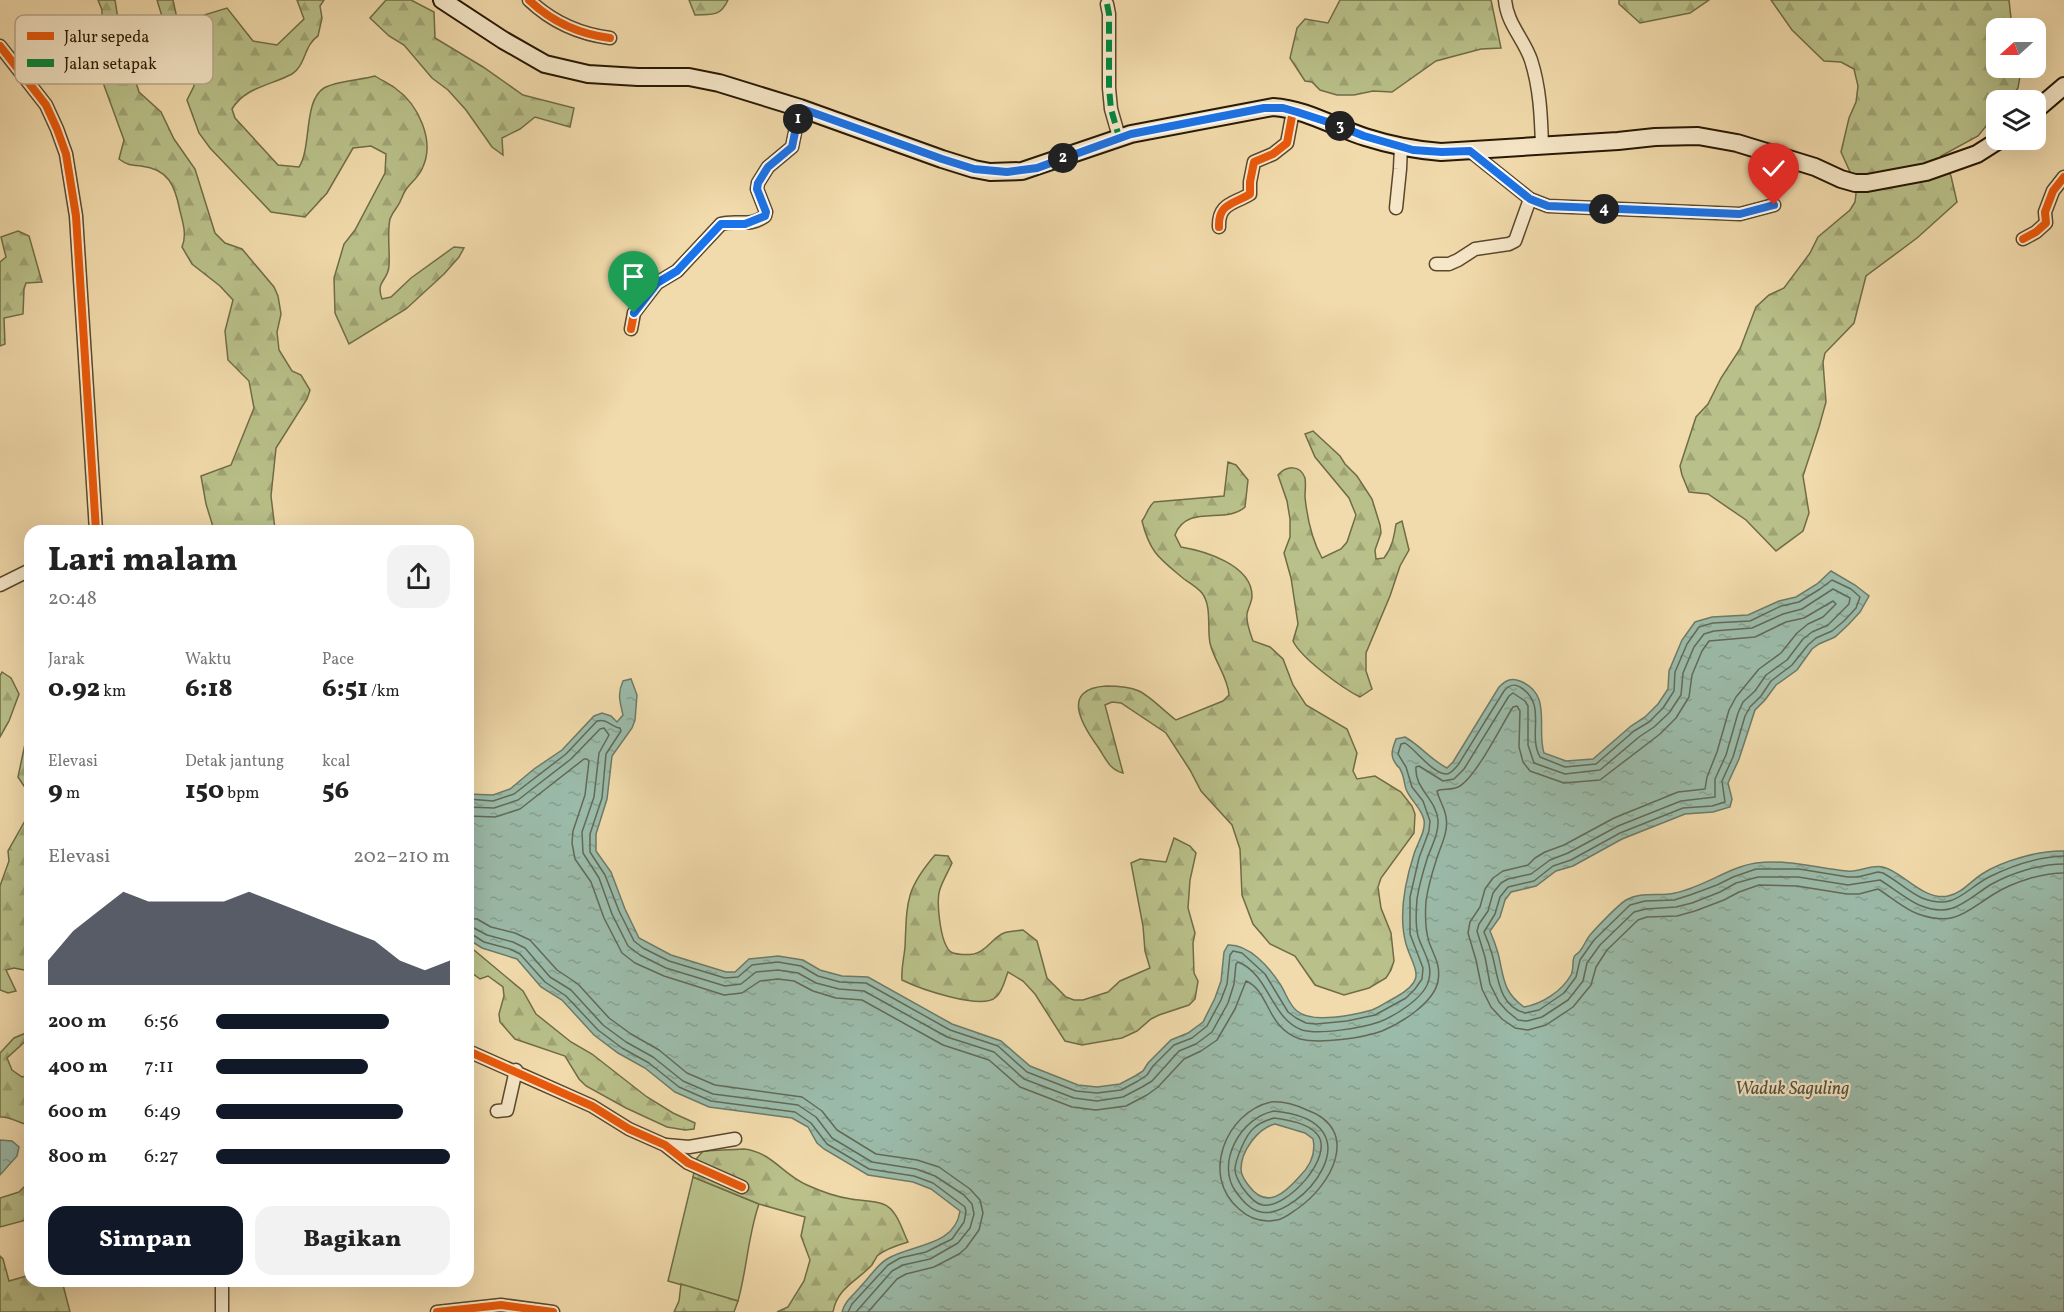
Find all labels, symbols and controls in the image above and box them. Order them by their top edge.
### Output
legend [15,15,213,84]
north arrow [1986,18,2046,78]
map controls [1986,18,2046,150]
text: Jalur sepeda [64,27,149,49]
text: Jalan setapak [64,54,157,76]
button: layers [1986,90,2046,150]
pin: 1 [783,104,813,134]
text: 1 [795,108,801,130]
pin: 3 [1325,111,1355,141]
text: 3 [1336,115,1344,137]
pin: 2 [1048,143,1078,173]
pin [1748,143,1799,205]
text: 2 [1059,147,1067,169]
icon: check [1757,152,1790,185]
pin: 4 [1589,194,1619,224]
text: 4 [1599,198,1609,220]
pin [608,251,659,313]
icon: arrive [617,260,650,293]
text: Lari malam [48,539,238,585]
button: share [387,545,450,608]
text: 20:48 [48,585,97,613]
text: Jarak [48,649,85,671]
text: Waktu [185,649,231,671]
text: Pace [322,649,354,671]
text: 0.92 [48,671,100,707]
text: 6:18 [185,671,233,707]
text: 6:51 [322,671,368,707]
text: km [100,681,126,703]
text: /km [368,681,400,703]
text: Elevasi [48,751,98,773]
text: Detak jantung [185,751,284,773]
text: kcal [322,751,350,773]
text: 9 [48,773,63,809]
text: 150 [185,773,224,809]
text: 56 [322,773,349,809]
text: m [63,783,80,805]
text: bpm [224,783,259,805]
text: Elevasi [48,843,110,871]
text: 202–210 m [353,843,450,871]
text: 200 m [48,1008,106,1036]
text: 6:56 [144,1008,179,1036]
text: 400 m [48,1053,108,1081]
text: 7:11 [144,1053,174,1081]
water label: Waduk Saguling [1735,1077,1849,1102]
text: 600 m [48,1098,107,1126]
text: 6:49 [144,1098,181,1126]
text: 800 m [48,1143,107,1171]
text: 6:27 [144,1143,179,1171]
button: Simpan [48,1206,243,1275]
button: Bagikan [255,1206,450,1275]

